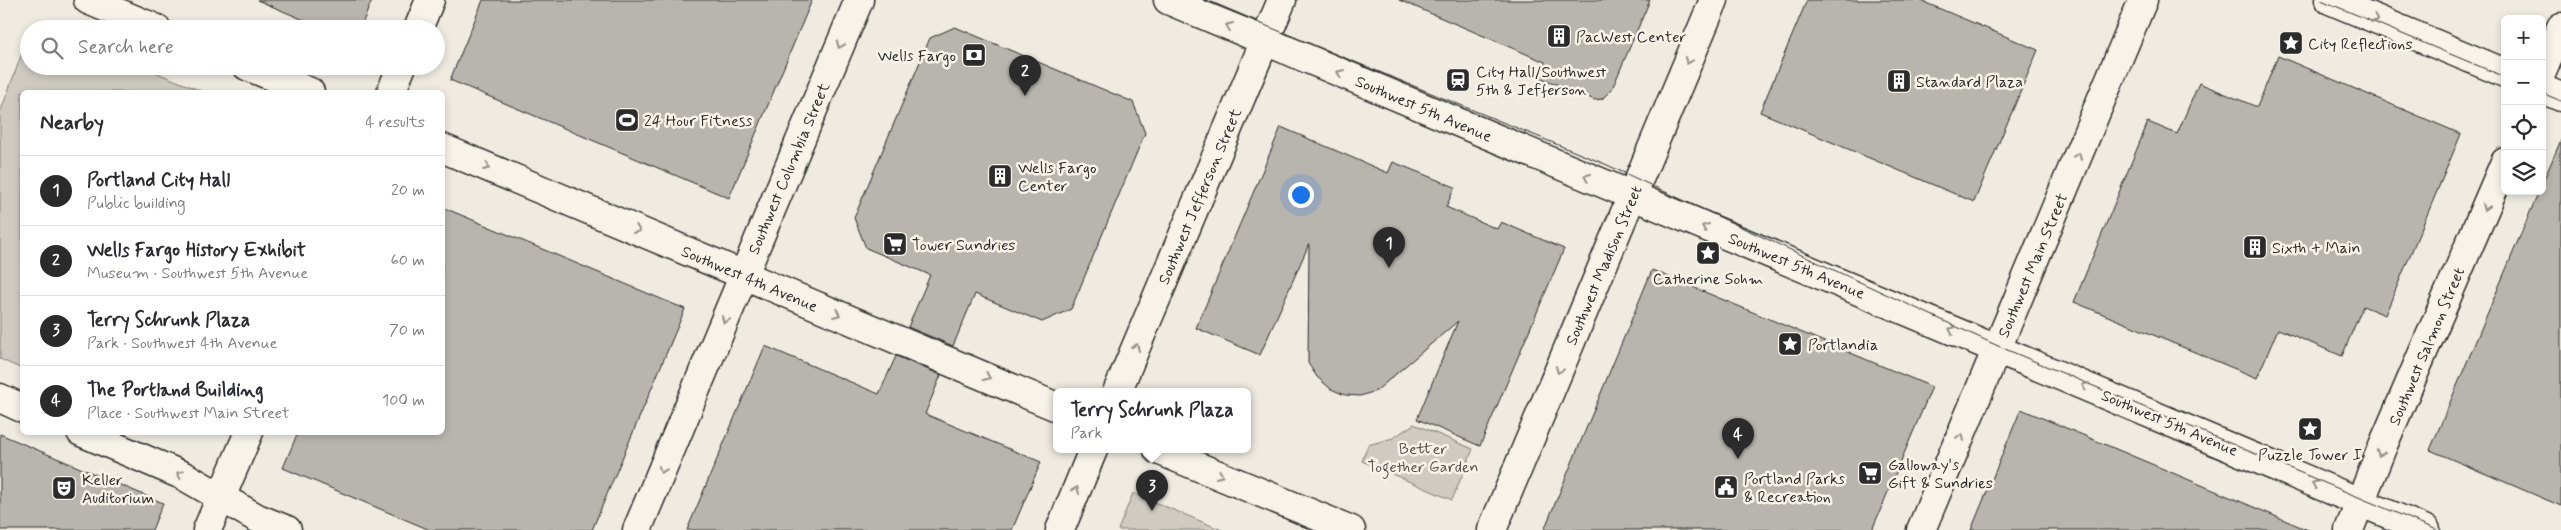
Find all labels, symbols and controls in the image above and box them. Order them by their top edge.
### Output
one-way arrow [2370,12,2379,23]
map controls [2501,15,2546,195]
button: + [2501,15,2546,60]
search box [20,20,445,75]
one-way arrow [1225,21,1234,32]
building icon: PacWest Center [1546,23,1572,49]
place label: PacWest Center [1576,27,1686,48]
place icon: City Reflections [2278,30,2304,56]
icon: search [38,34,66,62]
place label: City Reflections [2308,34,2413,55]
text: Search here [78,35,174,60]
one-way arrow [836,40,846,49]
bank icon: Wells Fargo [961,42,987,68]
place label: Wells Fargo [878,46,956,67]
pin: 2 [1009,55,1041,96]
one-way arrow [1684,56,1694,65]
button: − [2501,60,2546,105]
place label: City Hall/Southwest 5th & Jefferson [1476,62,1606,101]
station icon: City Hall/Southwest 5th & Jefferson [1445,67,1471,93]
one-way arrow [1336,68,1345,79]
building icon: Standard Plaza [1886,68,1912,94]
street label: Southwest 5th Avenue [1352,71,1495,148]
place label: Standard Plaza [1916,72,2023,93]
street label: Southwest Columbia Street [744,79,835,258]
street label: Southwest Jefferson Street [1154,105,1247,288]
button: locate [2501,105,2546,150]
sports icon: 24 Hour Fitness [614,107,640,133]
text: Nearby [40,109,104,137]
place label: 24 Hour Fitness [644,111,752,132]
text: 4 results [365,112,425,133]
button: layers [2501,150,2546,195]
one-way arrow [2072,152,2082,161]
place label: Wells Fargo Center [1018,158,1096,197]
one-way arrow [482,161,491,172]
building icon: Wells Fargo Center [987,163,1013,189]
text: Portland City Hall [87,168,230,193]
one-way arrow [1583,172,1592,183]
text: 1 [52,180,60,201]
text: 20 m [391,180,425,201]
your location [1288,182,1314,208]
street label: Southwest Madison Street [1561,183,1648,349]
street label: Southwest Main Street [1993,190,2074,341]
text: Public building [87,193,186,214]
one-way arrow [2481,202,2492,211]
one-way arrow [1701,222,1710,233]
one-way arrow [632,224,641,235]
pin: 1 [1373,227,1405,268]
street label: Southwest 5th Avenue [1725,228,1868,305]
supermarket icon: Tower Sundries [882,231,908,257]
building icon: Sixth + Main [2242,234,2268,260]
place label: Tower Sundries [912,235,1016,256]
text: Wells Fargo History Exhibit [87,238,306,263]
place label: Sixth + Main [2272,238,2361,259]
place icon: Catherine Sohm [1695,240,1721,266]
street label: Southwest 4th Avenue [678,241,821,318]
text: 2 [52,250,60,271]
text: 60 m [391,250,425,271]
text: Museum · Southwest 5th Avenue [87,263,308,284]
street label: Southwest Salmon Street [2385,264,2470,429]
place label: Catherine Sohm [1653,269,1763,290]
text: Terry Schrunk Plaza [87,308,250,333]
one-way arrow [832,308,841,319]
one-way arrow [721,315,732,324]
text: 3 [52,320,60,341]
text: 70 m [389,320,425,341]
one-way arrow [1948,326,1957,337]
place icon: Portlandia [1777,331,1803,357]
text: Park · Southwest 4th Avenue [87,333,277,354]
place label: Portlandia [1808,335,1878,356]
one-way arrow [1131,344,1141,352]
one-way arrow [1555,365,1565,374]
one-way arrow [982,371,991,382]
text: The Portland Building [87,378,263,403]
one-way arrow [2081,382,2090,393]
street label: Southwest 5th Avenue [2098,385,2241,462]
popup [1053,388,1251,453]
text: 4 [51,390,61,411]
text: 100 m [382,390,425,411]
text: Terry Schrunk Plaza [1071,398,1233,423]
text: Place · Southwest Main Street [87,403,290,424]
place icon: Puzzle Tower I [2297,416,2323,442]
pin: 4 [1722,418,1754,459]
text: Park [1071,423,1102,444]
one-way arrow [1954,433,1965,442]
park label: Better Together Garden [1367,439,1479,479]
place label: Puzzle Tower I [2258,445,2362,466]
one-way arrow [2376,448,2386,457]
place label: Galloway's Gift & Sundries [1888,455,1993,494]
supermarket icon: Galloway's Gift & Sundries [1857,460,1883,486]
one-way arrow [658,465,669,474]
one-way arrow [1215,469,1224,480]
place label: Portland Parks & Recreation [1744,469,1845,508]
place label: Keller Auditorium [82,470,154,509]
one-way arrow [176,470,185,481]
pin: 3 [1136,470,1168,511]
public building icon: Portland Parks & Recreation [1713,474,1739,500]
theatre icon: Keller Auditorium [51,475,77,501]
one-way arrow [2311,480,2320,490]
one-way arrow [1070,486,1081,495]

